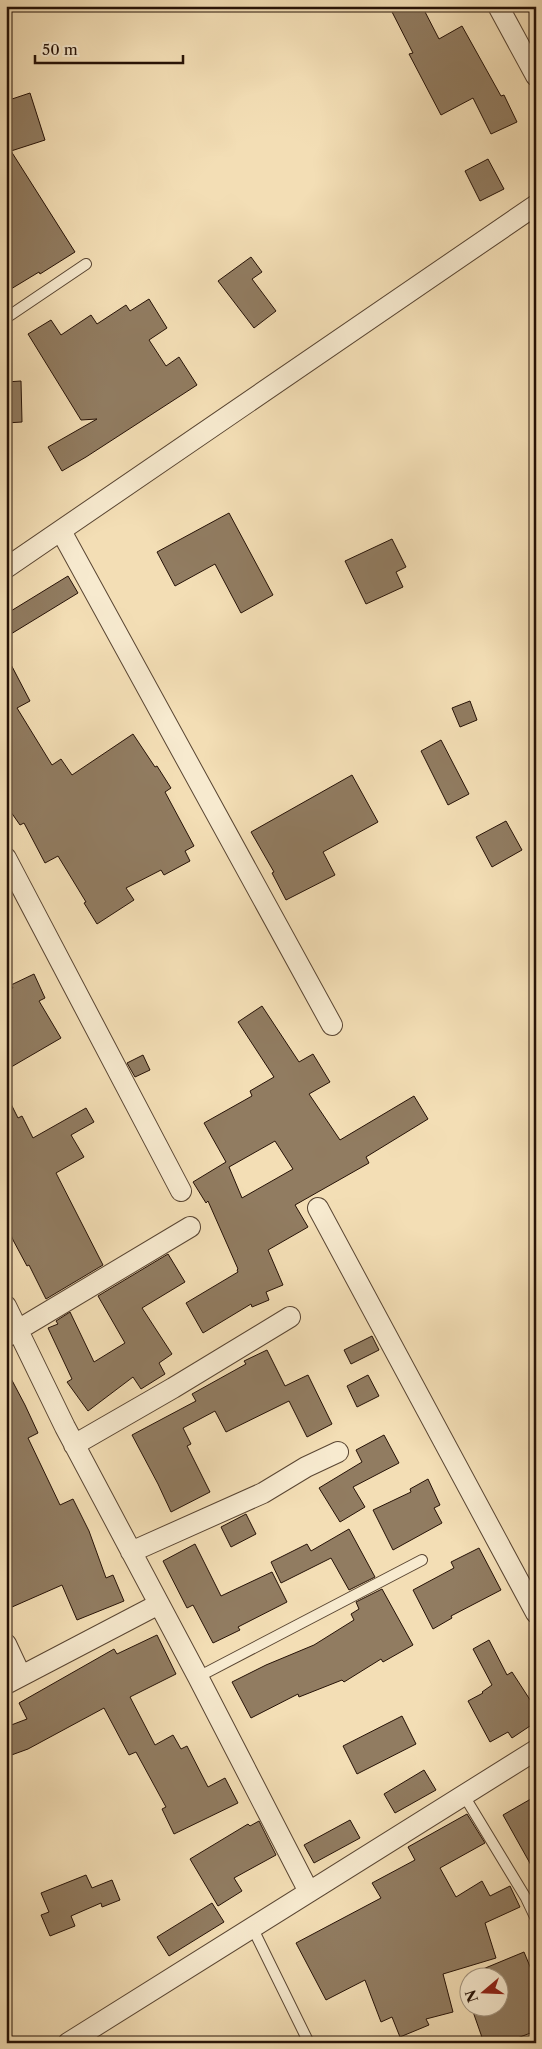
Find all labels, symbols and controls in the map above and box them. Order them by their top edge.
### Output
scale bar [35,32,182,64]
text: 50 m [42,40,78,59]
north arrow [460,1966,510,2016]
text: N [461,1988,482,2005]

